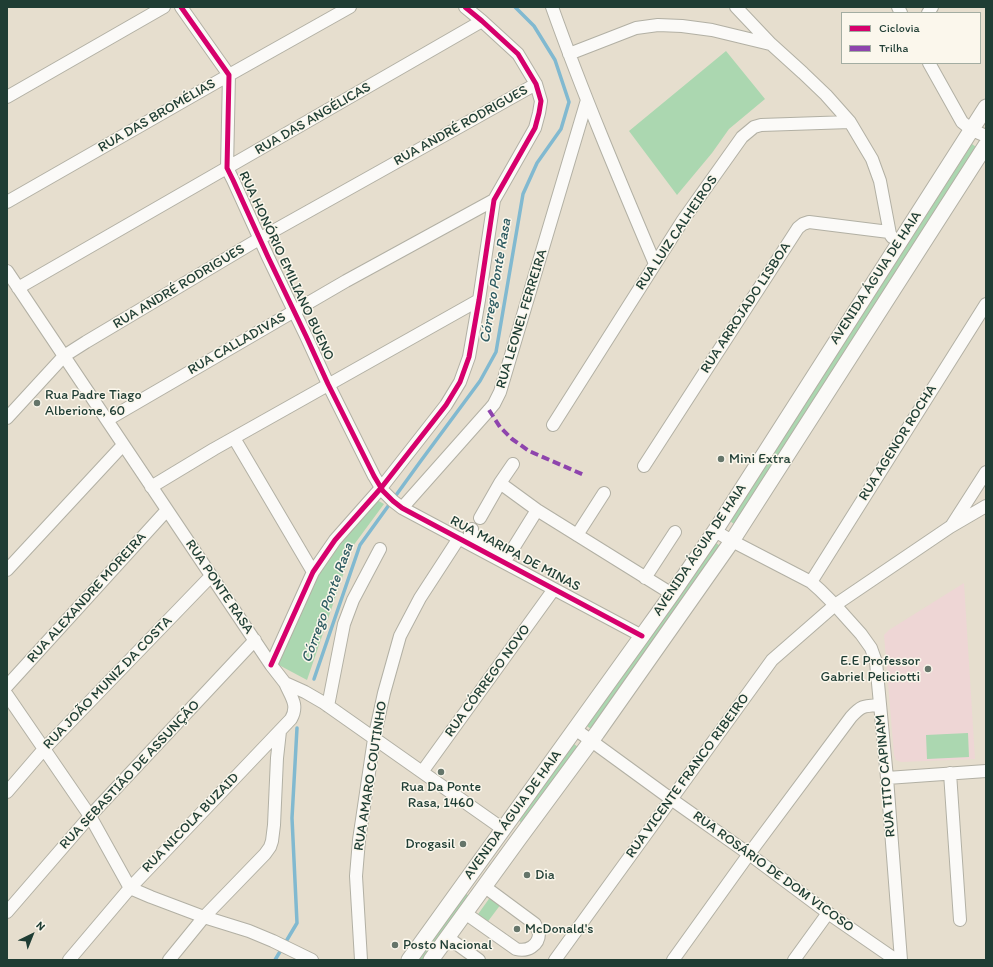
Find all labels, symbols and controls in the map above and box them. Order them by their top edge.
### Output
legend [841,12,981,64]
text: Ciclovia [879,21,920,35]
text: Trilha [879,41,908,55]
street label: RUA DAS BROMÉLIAS [95,75,219,157]
street label: RUA DAS ANGÉLICAS [252,79,374,159]
street label: RUA ANDRÉ RODRIGUES [391,82,531,170]
street label: RUA HONÓRIO EMILIANO BUENO [235,169,337,363]
street label: RUA LUIZ CALHEIROS [632,172,722,294]
street label: AVENIDA ÁGUIA DE HAIA [827,208,925,348]
water label: Córrego Ponte Rasa [476,217,516,345]
street label: RUA ARROJADO LISBOA [697,239,795,377]
street label: RUA ANDRÉ RODRIGUES [110,241,248,333]
street label: RUA LEONEL FERREIRA [493,247,551,391]
street label: RUA CALLADIVAS [185,309,289,379]
street label: RUA AGENOR ROCHA [855,382,941,504]
place label: Rua Padre Tiago Alberione, 60 [45,387,142,420]
marker: Rua Padre Tiago Alberione, 60 [32,398,42,408]
place label: Mini Extra [729,451,791,467]
marker: Mini Extra [716,454,726,464]
street label: AVENIDA ÁGUIA DE HAIA [650,481,750,619]
street label: RUA MARIPA DE MINAS [447,513,583,595]
street label: RUA ALEXANDRE MOREIRA [24,529,150,667]
street label: RUA PONTE RASA [181,536,257,638]
water label: Córrego Ponte Rasa [298,541,358,665]
street label: RUA JOÃO MUNIZ DA COSTA [40,613,176,753]
street label: RUA CÓRREGO NOVO [442,621,534,741]
place label: E.E Professor Gabriel Peliciotti [821,653,920,686]
marker: E.E Professor Gabriel Peliciotti [923,664,933,674]
street label: RUA VICENTE FRANCO RIBEIRO [623,690,753,862]
street label: RUA SEBASTIÃO DE ASSUNÇÃO [56,697,204,853]
street label: RUA AMARO COUTINHO [351,700,391,852]
street label: RUA TITO CAPINAM [872,714,900,838]
street label: AVENIDA ÁGUIA DE HAIA [461,747,565,883]
marker: Rua Da Ponte Rasa, 1460 [436,767,446,777]
street label: RUA NICOLA BUZAID [139,769,243,877]
place label: Rua Da Ponte Rasa, 1460 [401,779,481,812]
street label: RUA ROSÁRIO DE DOM VICOSO [689,808,857,936]
place label: Drogasil [405,836,455,852]
marker: Drogasil [458,839,468,849]
place label: Dia [535,867,555,883]
marker: Dia [522,870,532,880]
north arrow [12,915,52,955]
text: N [33,919,48,933]
place label: McDonald's [525,921,593,937]
marker: McDonald's [512,924,522,934]
place label: Posto Nacional [403,937,492,953]
marker: Posto Nacional [390,940,400,950]

